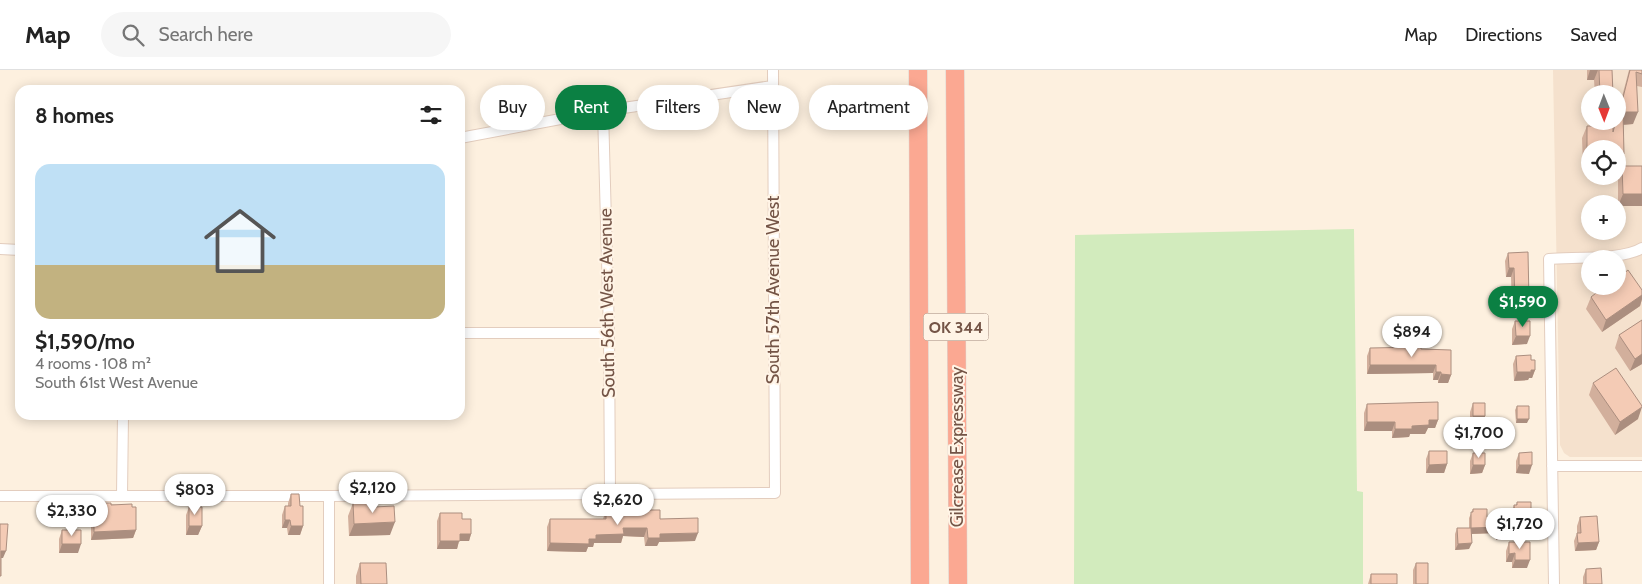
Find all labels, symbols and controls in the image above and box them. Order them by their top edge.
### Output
search box [101,12,451,57]
text: Map [25,20,71,49]
icon: search [119,21,147,49]
text: Search here [159,23,253,46]
text: Map [1404,24,1437,46]
text: Directions [1465,24,1542,46]
text: Saved [1570,24,1617,46]
chip: Buy [480,85,545,130]
chip: Rent [555,85,627,130]
chip: Filters [637,85,719,130]
chip: New [729,85,799,130]
chip: Apartment [809,85,928,130]
north arrow [1581,85,1626,130]
map controls [1581,85,1626,295]
icon: filters [417,101,445,129]
text: 8 homes [35,103,114,128]
button: locate [1581,140,1626,185]
button: + [1581,195,1626,240]
icon: home [195,196,285,286]
street label: South 57th Avenue West [762,196,784,384]
street label: South 56th West Avenue [594,208,620,398]
button: − [1581,250,1626,295]
pin: $1,590 [1482,286,1564,328]
text: $1,590 [1499,292,1547,311]
road number: OK 344 [924,313,988,340]
pin: $894 [1382,316,1442,358]
text: $894 [1393,322,1431,341]
text: $1,590/mo [35,329,135,354]
text: 4 rooms · 108 m² [35,354,151,373]
street label: Gilcrease Expressway [946,367,968,527]
text: South 61st West Avenue [35,373,198,392]
pin: $1,700 [1438,416,1520,459]
text: $1,700 [1454,423,1504,442]
pin: $2,120 [332,472,414,514]
pin: $803 [165,474,225,516]
text: $2,120 [350,478,396,497]
text: $803 [176,480,214,499]
pin: $2,620 [577,484,659,526]
text: $2,620 [593,490,643,509]
pin: $2,330 [31,494,113,537]
text: $2,330 [47,501,97,520]
pin: $1,720 [1479,508,1561,550]
text: $1,720 [1497,514,1543,533]

